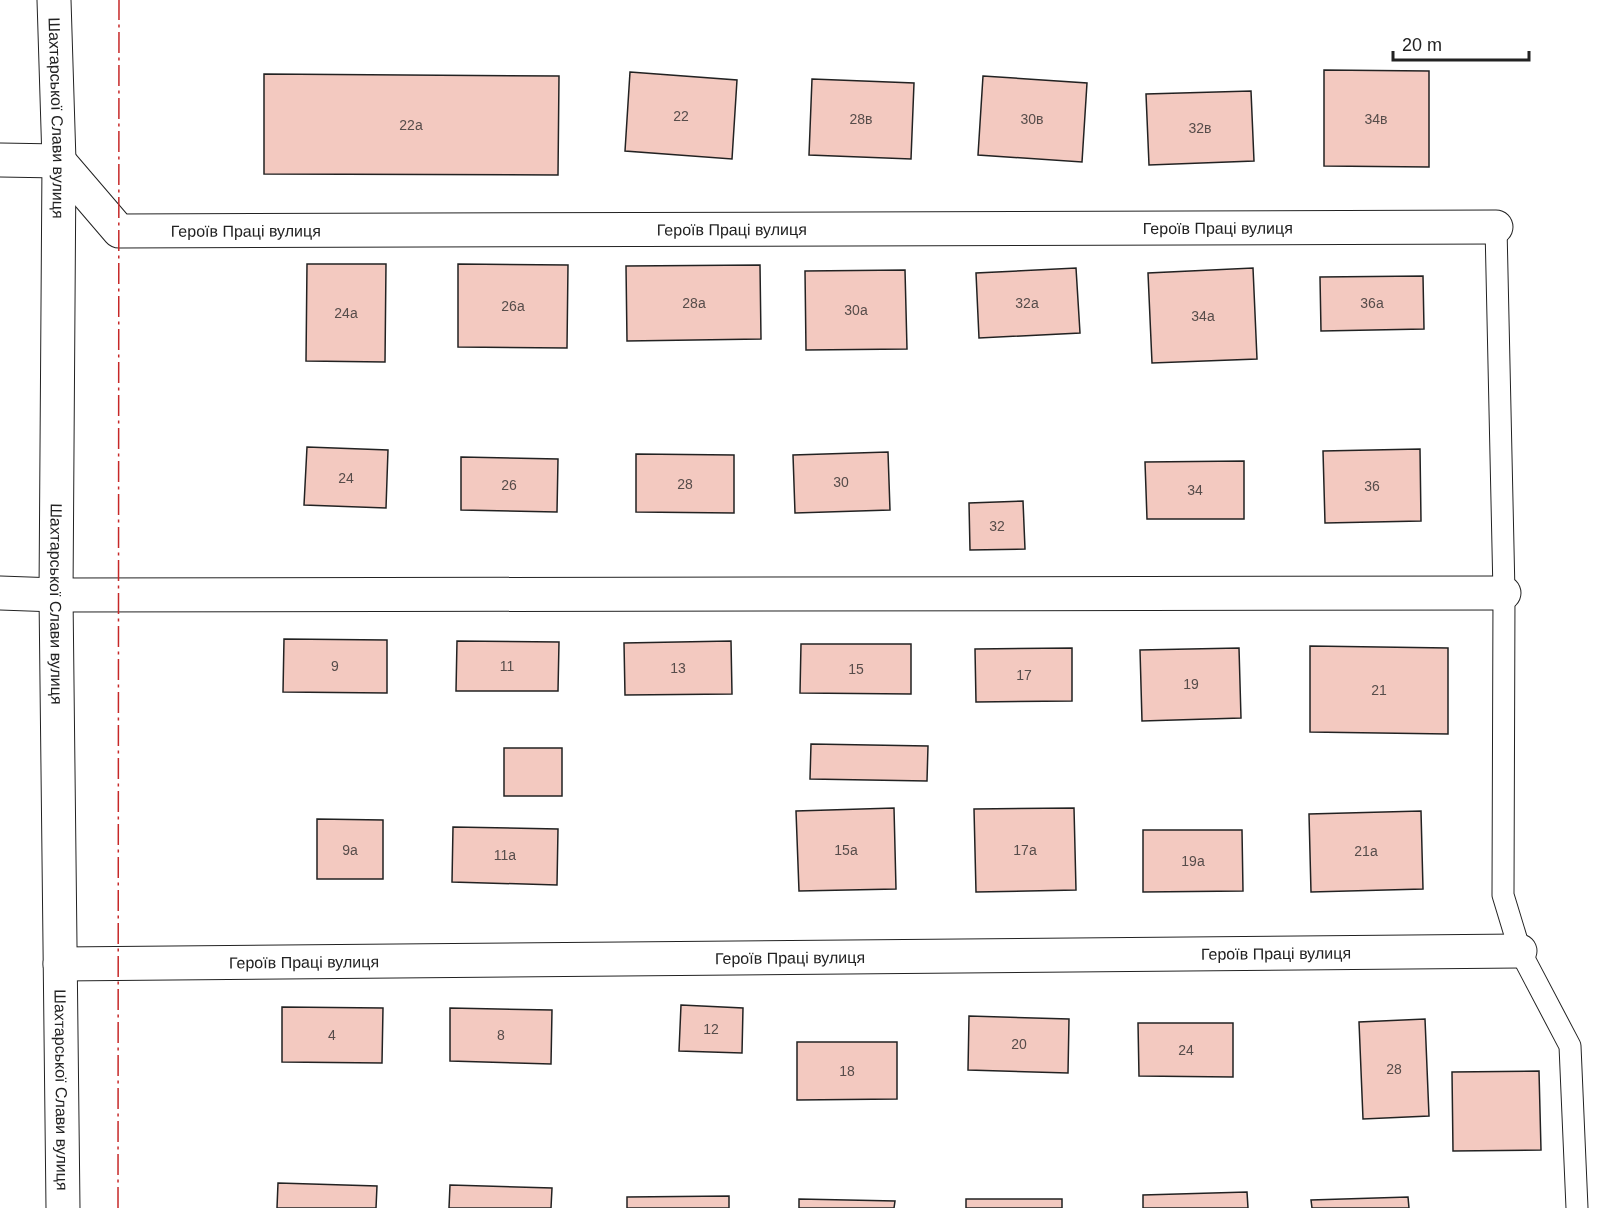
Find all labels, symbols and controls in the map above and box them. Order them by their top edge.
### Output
street label: Шахтарської Слави вулиця [46,17,68,219]
scale bar [1393,24,1530,62]
text: 20 m [1402,35,1442,55]
house number: 22 [673,108,689,124]
house number: 28в [849,111,873,127]
house number: 30в [1020,111,1044,127]
house number: 34в [1364,111,1388,127]
house number: 22а [399,117,423,133]
house number: 32в [1188,120,1212,136]
street label: Героїв Праці вулиця [1143,219,1293,237]
street label: Героїв Праці вулиця [657,221,807,238]
street label: Героїв Праці вулиця [171,222,321,239]
house number: 28а [682,295,706,311]
house number: 32а [1015,295,1039,311]
house number: 36а [1360,295,1384,311]
house number: 26а [501,298,525,314]
house number: 30а [844,302,868,318]
house number: 24а [334,305,358,321]
house number: 34а [1191,308,1215,324]
house number: 24 [338,470,354,486]
house number: 30 [833,474,849,490]
house number: 28 [677,476,693,492]
house number: 26 [501,477,517,493]
house number: 36 [1364,478,1380,494]
house number: 34 [1187,482,1203,498]
street label: Шахтарської Слави вулиця [47,503,66,705]
house number: 32 [989,518,1005,534]
house number: 9 [331,658,339,674]
house number: 11 [500,658,514,674]
house number: 13 [670,660,686,676]
house number: 15 [848,661,864,677]
house number: 17 [1016,667,1032,683]
house number: 19 [1183,676,1199,692]
house number: 21 [1371,682,1387,698]
house number: 9а [342,842,358,858]
house number: 15а [834,842,858,858]
house number: 17а [1013,842,1037,858]
house number: 21а [1354,843,1378,859]
house number: 11а [494,847,516,863]
house number: 19а [1181,853,1205,869]
street label: Героїв Праці вулиця [1201,944,1351,962]
street label: Героїв Праці вулиця [715,948,865,967]
street label: Героїв Праці вулиця [229,953,379,971]
street label: Шахтарської Слави вулиця [52,989,71,1191]
house number: 12 [703,1021,719,1037]
house number: 4 [328,1027,336,1043]
house number: 8 [497,1027,505,1043]
house number: 20 [1011,1036,1027,1052]
house number: 24 [1178,1042,1194,1058]
house number: 28 [1386,1061,1402,1077]
house number: 18 [839,1063,855,1079]

